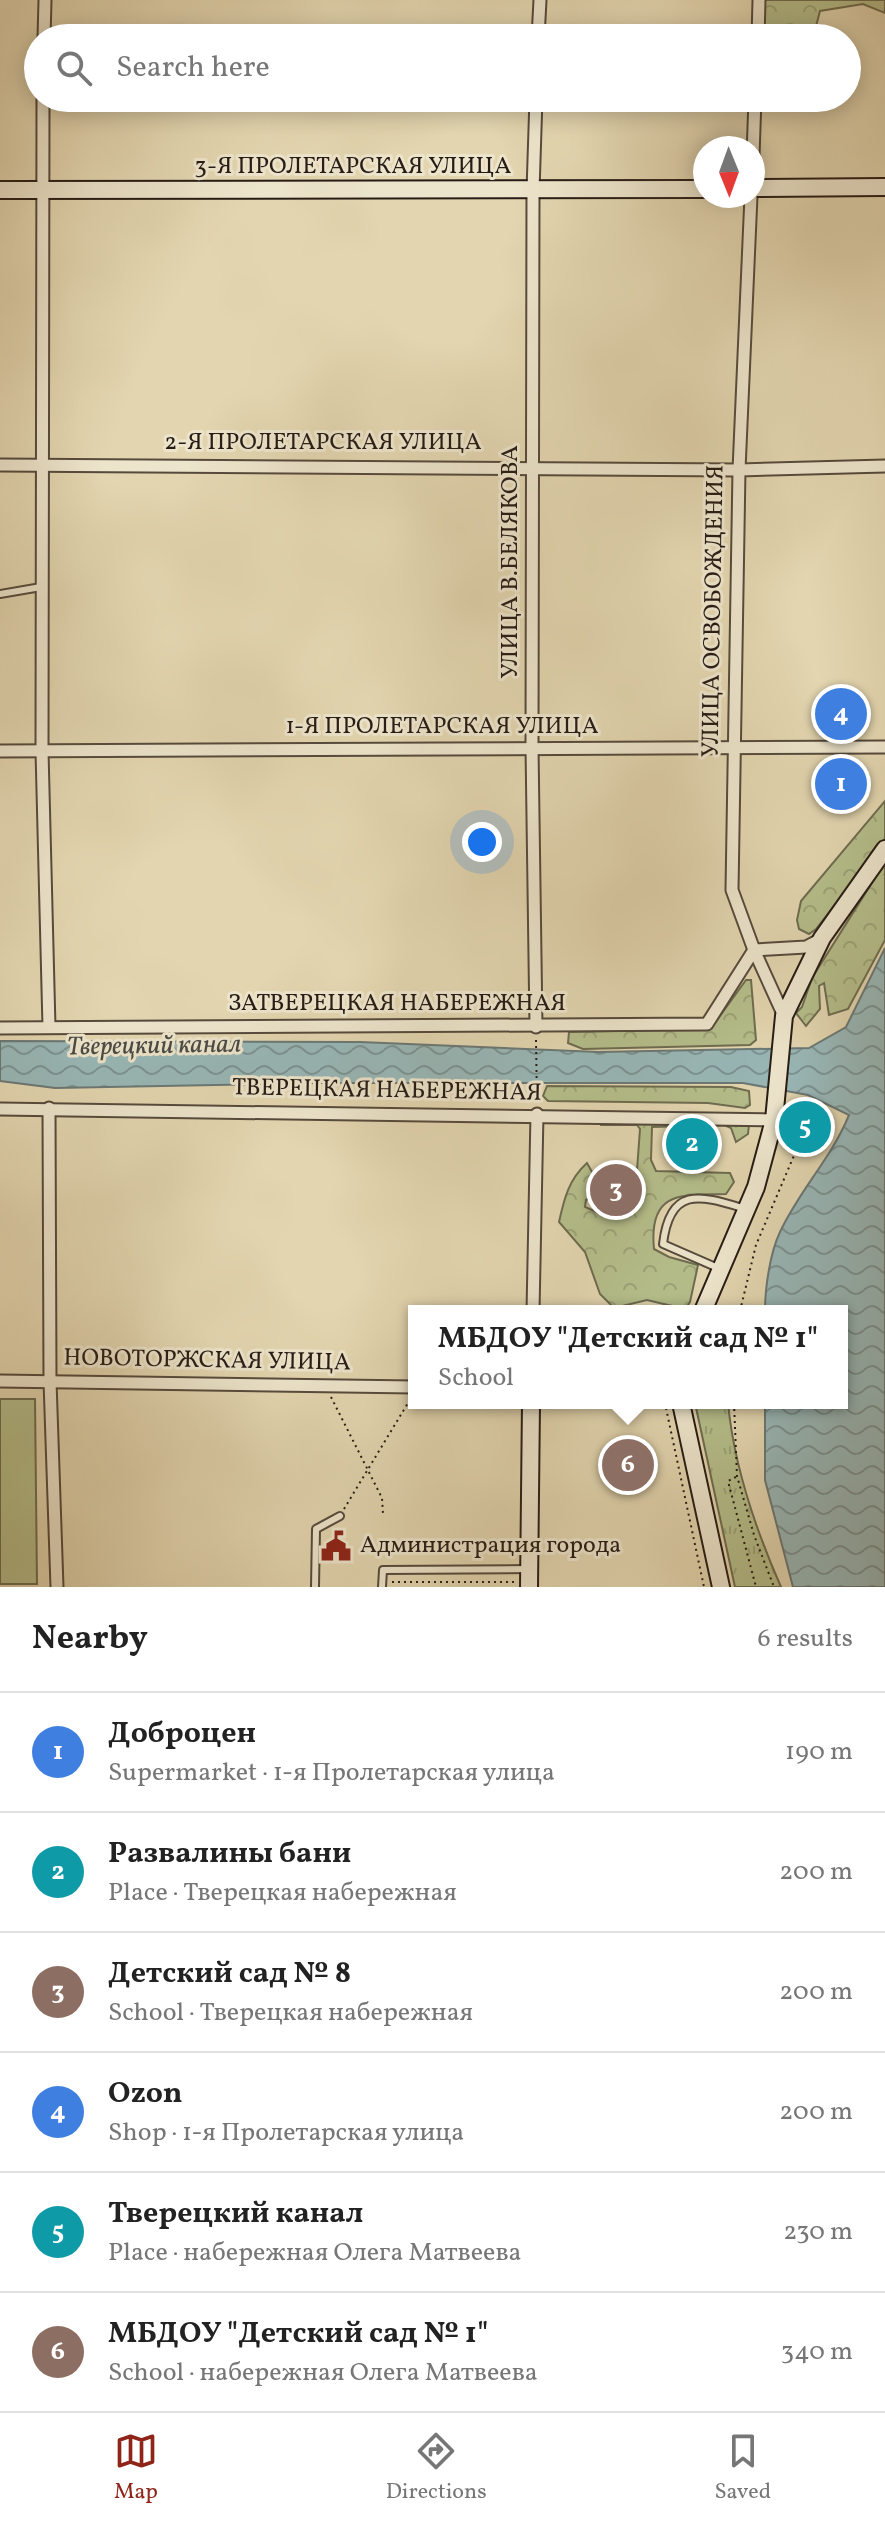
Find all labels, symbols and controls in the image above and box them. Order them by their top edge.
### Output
search box [24,24,861,112]
icon: search [52,46,96,90]
text: Search here [116,47,270,89]
north arrow [693,136,765,208]
street label: 3-Я ПРОЛЕТАРСКАЯ УЛИЦА [195,150,511,184]
street label: 2-Я ПРОЛЕТАРСКАЯ УЛИЦА [164,426,482,460]
street label: УЛИЦА В.БЕЛЯКОВА [494,445,528,679]
street label: УЛИЦА ОСВОБОЖДЕНИЯ [694,464,734,758]
pin: 4 [815,684,867,744]
street label: 1-Я ПРОЛЕТАРСКАЯ УЛИЦА [285,710,599,744]
pin: 1 [815,754,867,814]
your location [462,822,502,862]
street label: ЗАТВЕРЕЦКАЯ НАБЕРЕЖНАЯ [228,987,566,1021]
water label: Тверецкий канал [66,1026,242,1066]
street label: ТВЕРЕЦКАЯ НАБЕРЕЖНАЯ [232,1071,542,1111]
pin: 5 [779,1097,831,1157]
pin: 2 [666,1114,718,1174]
pin: 3 [590,1160,642,1220]
popup [408,1305,848,1409]
text: МБДОУ "Детский сад № 1" [438,1318,818,1360]
street label: НОВОТОРЖСКАЯ УЛИЦА [63,1341,351,1381]
text: School [438,1360,514,1396]
pin: 6 [602,1435,654,1495]
public building icon: Администрация города [319,1529,353,1563]
place label: Администрация города [360,1529,621,1563]
text: Nearby [32,1616,148,1663]
text: 6 results [758,1621,853,1657]
text: Доброцен [108,1713,256,1755]
text: 1 [53,1734,63,1770]
text: 190 m [785,1734,853,1770]
text: Supermarket · 1-я Пролетарская улица [108,1755,555,1791]
text: Развалины бани [108,1833,351,1875]
text: 2 [51,1854,65,1890]
text: 200 m [779,1854,853,1890]
text: Place · Тверецкая набережная [108,1875,457,1911]
text: Детский сад № 8 [108,1953,351,1995]
text: 3 [51,1974,65,2010]
text: 200 m [779,1974,853,2010]
text: School · Тверецкая набережная [108,1995,473,2031]
text: Ozon [108,2073,182,2115]
text: 4 [50,2094,66,2130]
text: 200 m [779,2094,853,2130]
text: Shop · 1-я Пролетарская улица [108,2115,464,2151]
text: Тверецкий канал [108,2193,363,2235]
text: 5 [52,2214,64,2250]
text: 230 m [783,2214,853,2250]
text: Place · набережная Олега Матвеева [108,2235,522,2271]
text: МБДОУ "Детский сад № 1" [108,2313,488,2355]
text: 6 [51,2334,65,2370]
text: 340 m [781,2334,853,2370]
text: School · набережная Олега Матвеева [108,2355,538,2391]
tab: Map [114,2429,158,2508]
tab: Directions [386,2429,487,2508]
tab: Saved [714,2429,771,2508]

